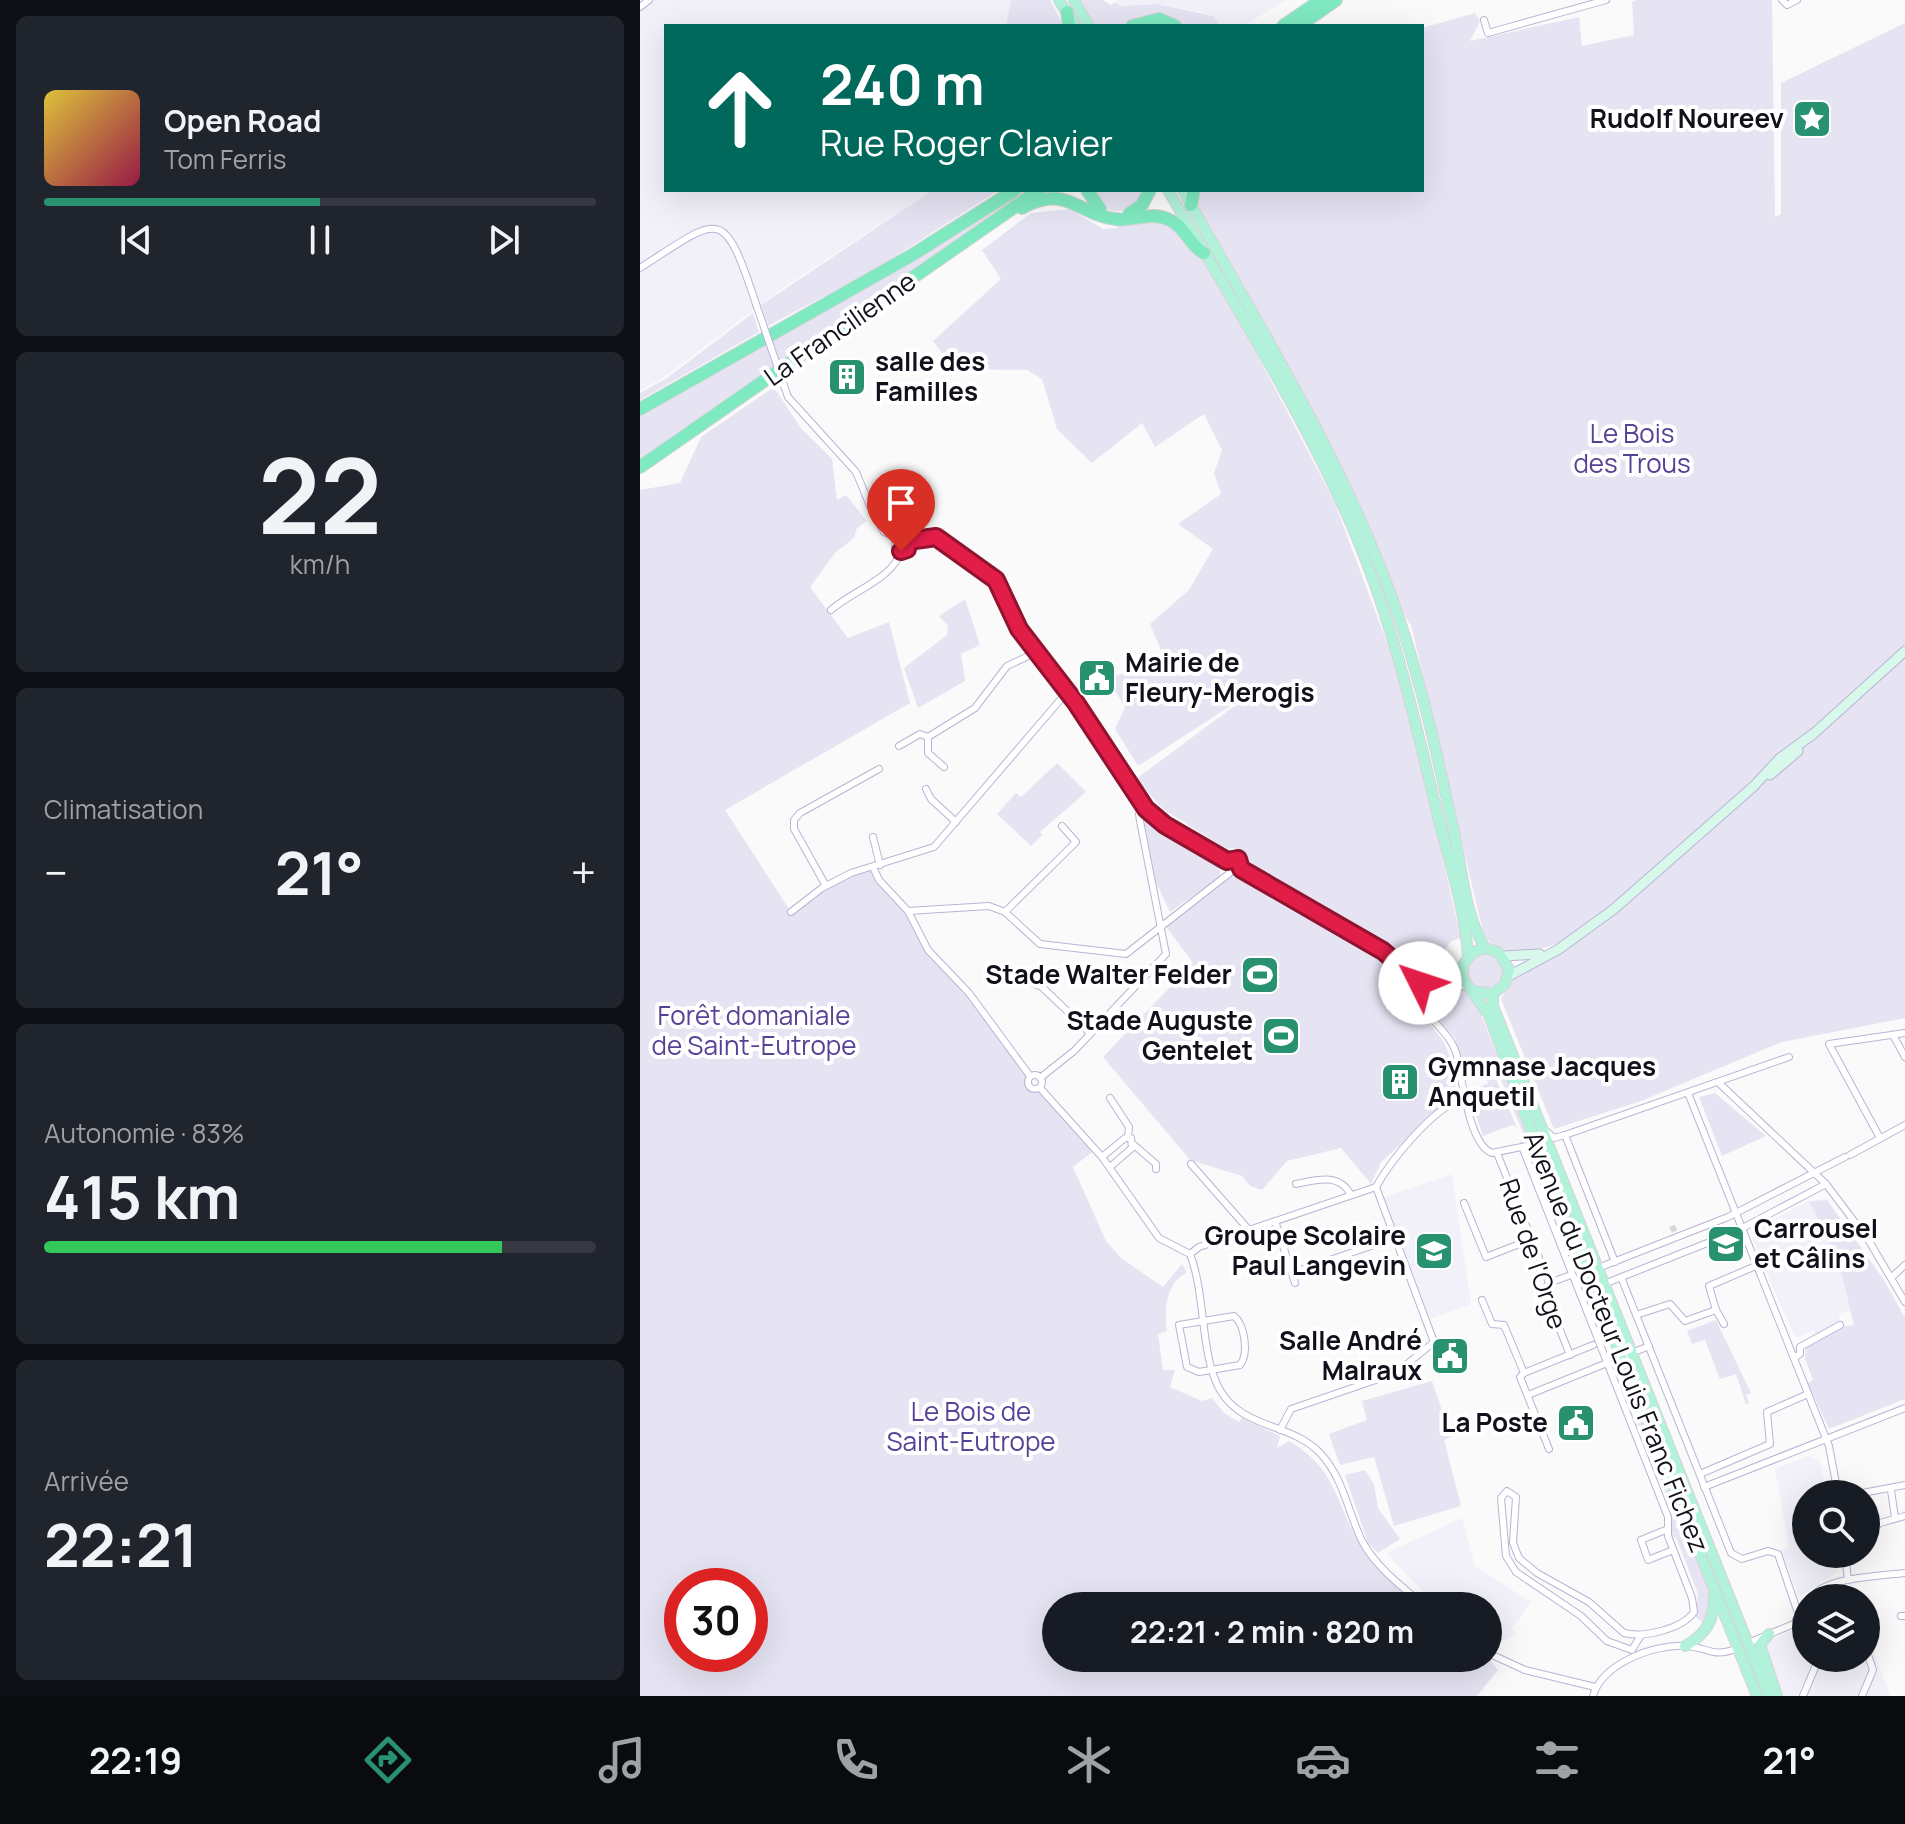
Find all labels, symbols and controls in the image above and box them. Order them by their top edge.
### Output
text: 240 m [820,45,985,122]
icon: ahead [688,56,792,160]
place icon: Rudolf Noureev [1791,98,1833,140]
text: Open Road [164,100,321,141]
place label: Rudolf Noureev [1590,100,1784,136]
text: Rue Roger Clavier [820,118,1113,167]
text: Tom Ferris [164,141,286,177]
icon: previous [114,218,158,262]
icon: pause [298,218,342,262]
icon: next [482,218,526,262]
street label: La Francilienne [756,262,923,394]
place label: salle des Familles [875,343,985,409]
building icon: salle des Familles [826,356,868,398]
park label: Le Bois des Trous [1573,415,1691,481]
text: 22 [258,423,382,565]
pin [867,469,935,551]
icon: arrive [879,481,923,525]
text: km/h [290,546,350,582]
place label: Mairie de Fleury-Merogis [1125,644,1315,710]
public building icon: Mairie de Fleury-Merogis [1076,657,1118,699]
text: Climatisation [44,791,203,827]
text: 21° [275,831,364,913]
text: − [44,842,68,902]
text: + [571,842,596,902]
position arrow [1378,941,1462,1025]
sports icon: Stade Walter Felder [1239,954,1281,996]
place label: Stade Walter Felder [985,956,1232,992]
park label: Forêt domaniale de Saint-Eutrope [652,997,856,1063]
place label: Stade Auguste Gentelet [1067,1002,1253,1068]
sports icon: Stade Auguste Gentelet [1260,1015,1302,1057]
place label: Gymnase Jacques Anquetil [1428,1048,1656,1114]
building icon: Gymnase Jacques Anquetil [1379,1061,1421,1103]
text: Autonomie · 83% [44,1115,244,1151]
street label: Avenue du Docteur Louis Franc Fichez [1516,1126,1718,1557]
text: 415 km [44,1155,240,1237]
street label: Rue de l'Orge [1491,1174,1577,1334]
place label: Carrousel et Câlins [1754,1210,1878,1276]
place label: Groupe Scolaire Paul Langevin [1205,1217,1406,1283]
school or university icon: Carrousel et Câlins [1705,1223,1747,1265]
school or university icon: Groupe Scolaire Paul Langevin [1413,1230,1455,1272]
place label: Salle André Malraux [1279,1322,1423,1388]
public building icon: Salle André Malraux [1429,1335,1471,1377]
park label: Le Bois de Saint-Eutrope [886,1393,1056,1459]
public building icon: La Poste [1555,1402,1597,1444]
place label: La Poste [1442,1404,1548,1440]
text: Arrivée [44,1463,129,1499]
map controls [1792,1480,1880,1672]
button: search [1792,1480,1880,1568]
text: 22:21 [44,1503,198,1585]
speed limit sign: 30 [664,1568,768,1672]
button: layers [1792,1584,1880,1672]
text: 22:21 · 2 min · 820 m [1130,1611,1414,1652]
icon: directions [360,1732,416,1788]
icon: music [594,1732,650,1788]
icon: phone [828,1732,884,1788]
icon: climate [1061,1732,1117,1788]
icon: car [1295,1732,1351,1788]
icon: filters [1529,1732,1585,1788]
text: 22:19 [89,1736,182,1785]
text: 21° [1763,1736,1816,1785]

